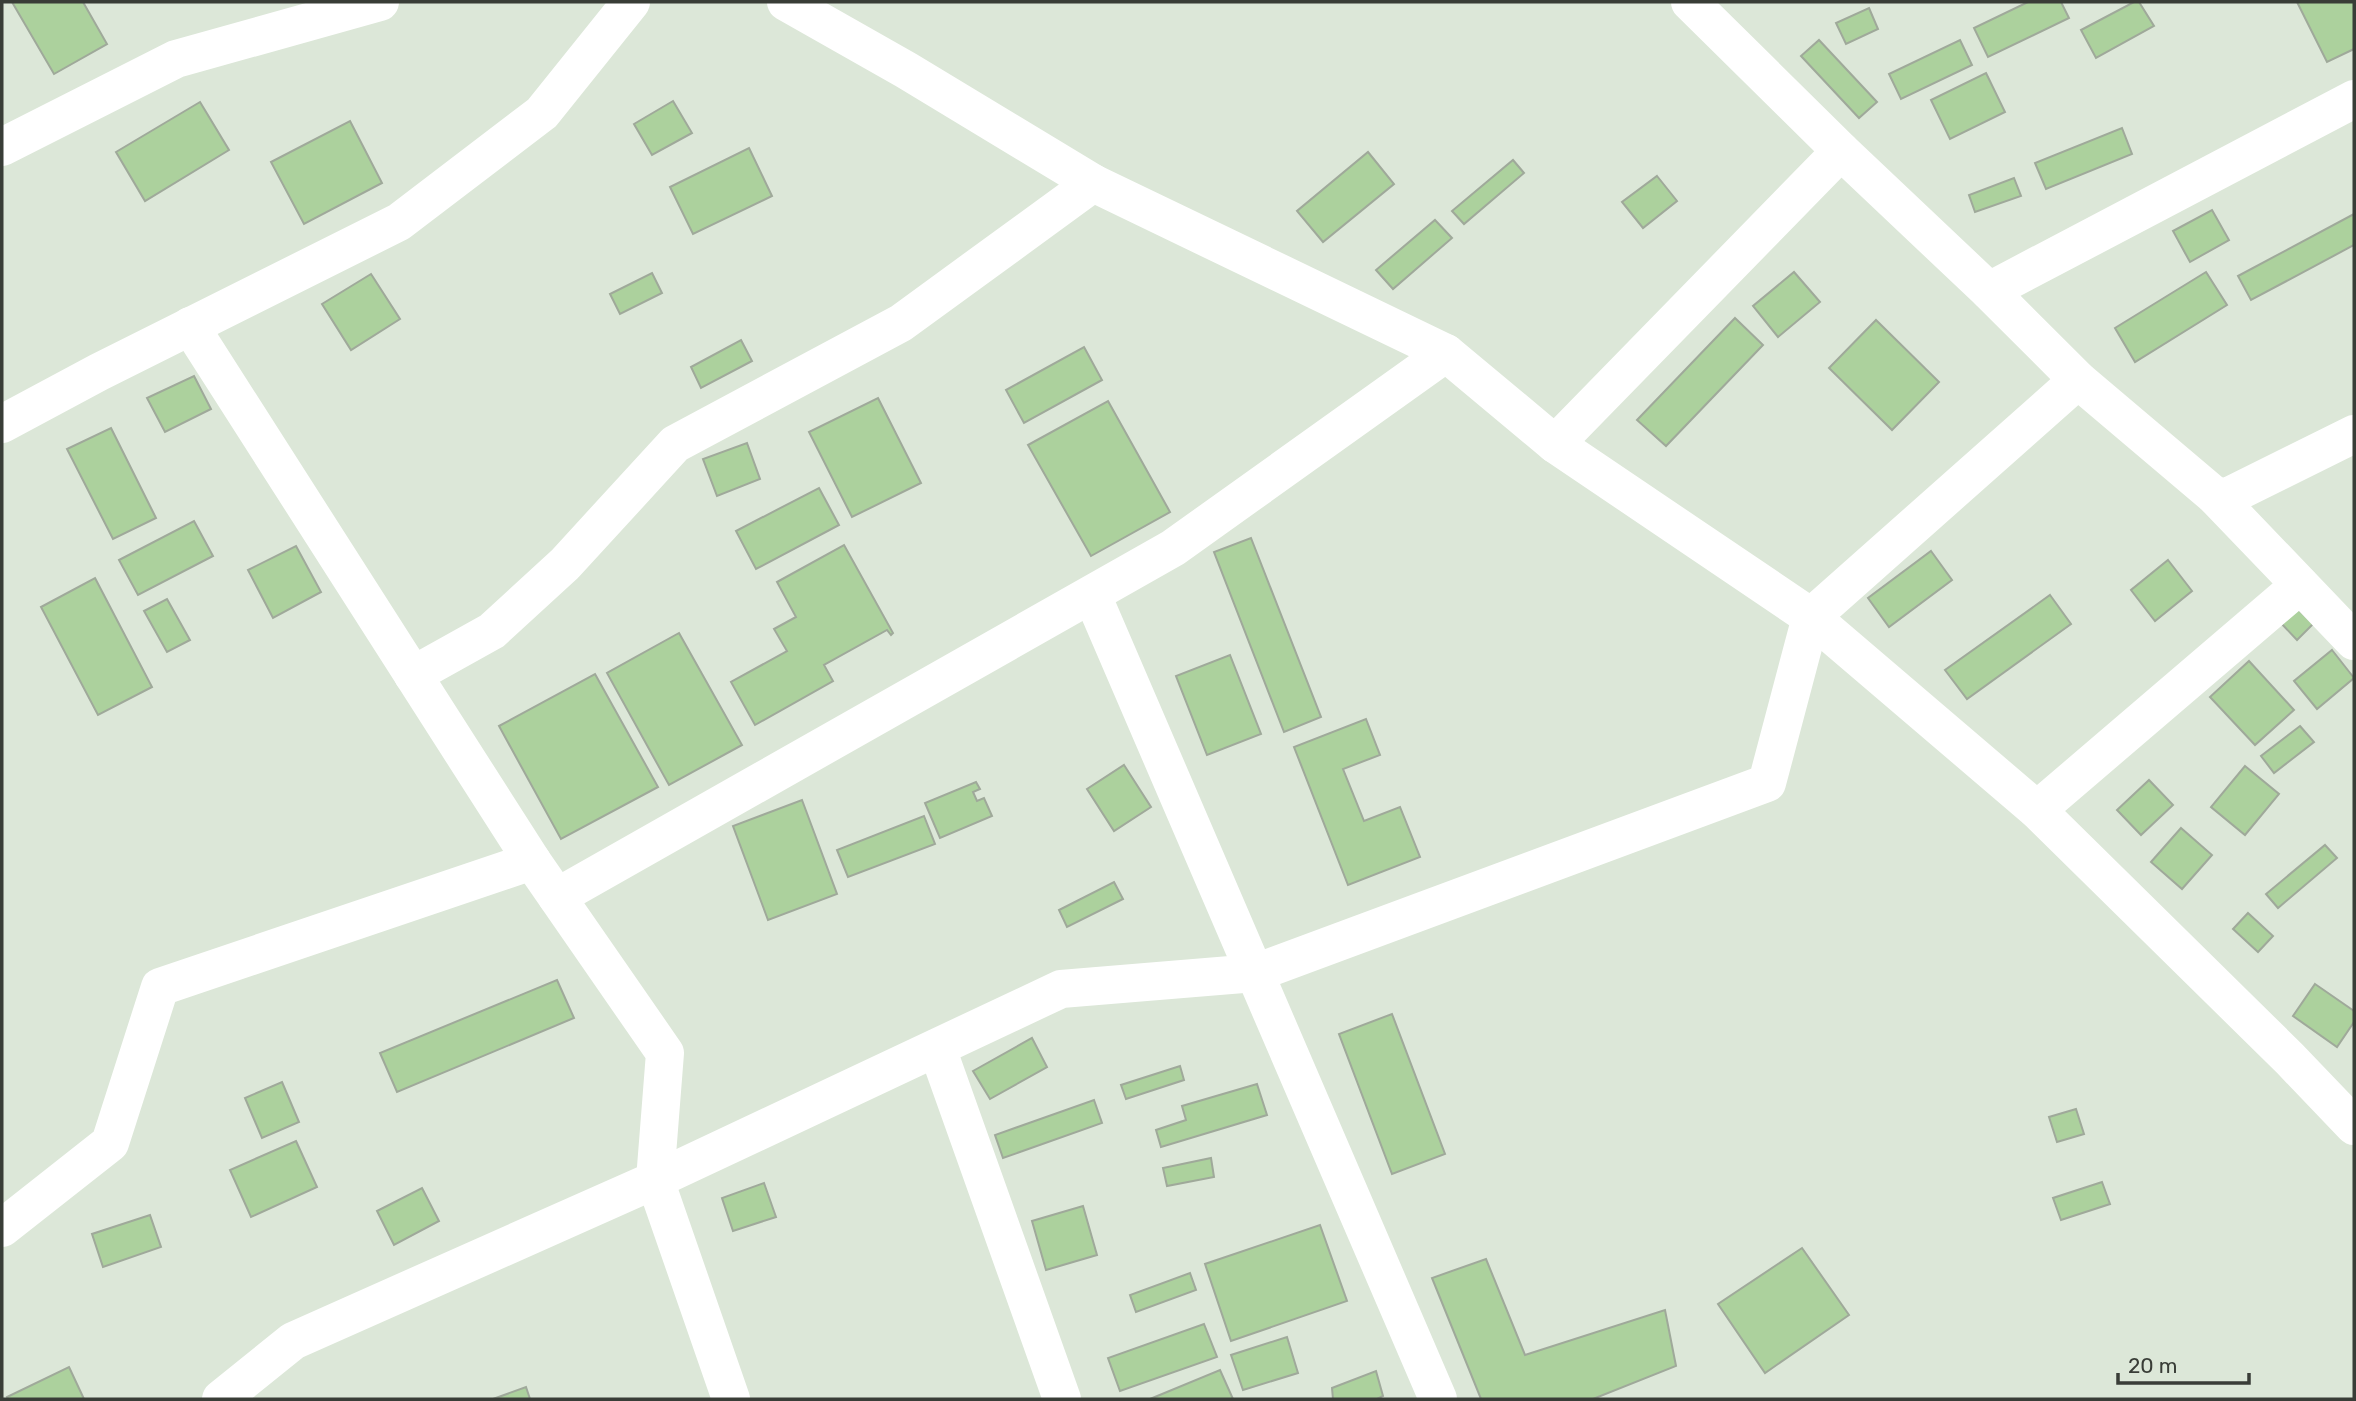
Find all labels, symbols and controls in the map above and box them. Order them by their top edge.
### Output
scale bar [2118,1342,2249,1386]
text: 20 m [2128,1353,2177,1378]

